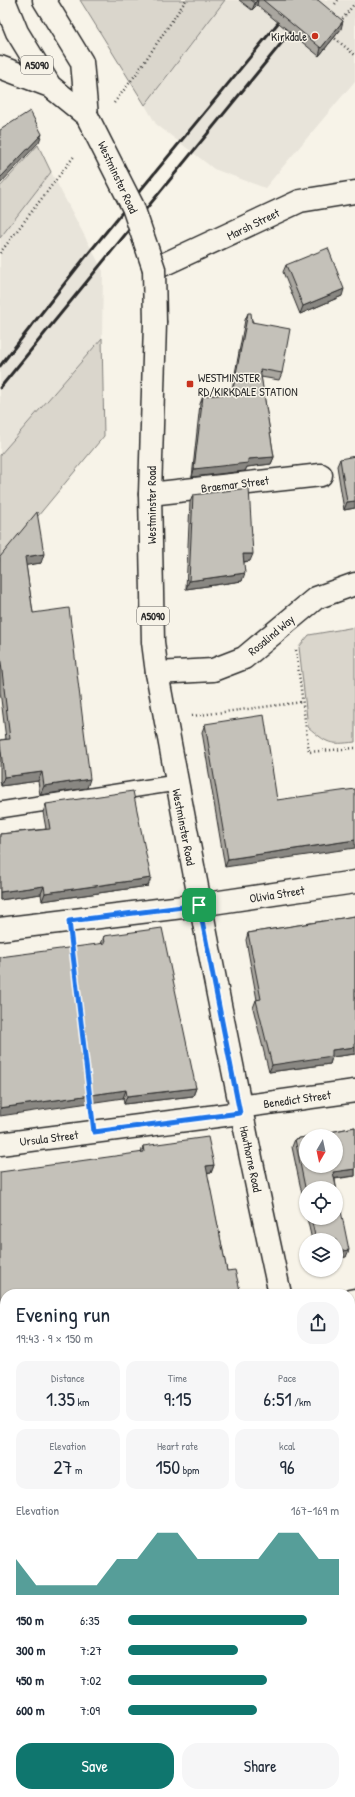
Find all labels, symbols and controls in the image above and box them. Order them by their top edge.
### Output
place label: Kirkdale [271,28,307,45]
marker: Kirkdale [310,31,320,41]
road number: A5090 [21,56,53,74]
street label: Westminster Road [94,138,142,216]
street label: Marsh Street [224,204,283,244]
place label: WESTMINSTER RD/KIRKDALE STATION [198,369,298,400]
marker: WESTMINSTER RD/KIRKDALE STATION [185,379,195,389]
street label: Westminster Road [143,466,160,544]
street label: Braemar Street [200,471,271,497]
road number: A5090 [137,607,169,625]
street label: Rosalind Way [244,611,298,659]
street label: Westminster Road [168,787,200,867]
street label: Olivia Street [248,881,307,907]
pin [182,888,216,922]
icon: arrive [188,894,210,916]
street label: Benedict Street [262,1086,333,1112]
street label: Hawthorne Road [236,1124,266,1194]
street label: Ursula Street [19,1126,80,1150]
north arrow [299,1129,343,1173]
map controls [299,1129,343,1277]
button: locate [299,1181,343,1225]
button: layers [299,1233,343,1277]
text: Evening run [16,1299,110,1329]
button: share [297,1302,339,1344]
text: 19:43 · 9 × 150 m [16,1329,93,1347]
text: Distance [51,1371,85,1385]
text: Time [168,1371,187,1385]
text: Pace [278,1371,296,1385]
text: 1.35 [46,1385,75,1412]
text: 9:15 [164,1385,191,1412]
text: 6:51 [263,1385,292,1412]
text: km [75,1395,90,1409]
text: /km [292,1395,311,1409]
text: Elevation [50,1439,86,1453]
text: Heart rate [157,1439,198,1453]
text: kcal [279,1439,295,1453]
text: 27 [53,1453,72,1480]
text: 150 [156,1453,180,1480]
text: 96 [279,1453,295,1480]
text: m [72,1463,82,1477]
text: bpm [180,1463,199,1477]
text: Elevation [16,1501,59,1519]
text: 167–169 m [291,1501,339,1519]
text: 150 m [16,1611,44,1629]
text: 6:35 [80,1611,100,1629]
text: 300 m [16,1641,45,1659]
text: 7:27 [80,1641,102,1659]
text: 450 m [16,1671,44,1689]
text: 7:02 [80,1671,101,1689]
text: 600 m [16,1701,45,1719]
text: 7:09 [80,1701,100,1719]
button: Save [16,1743,174,1789]
button: Share [182,1743,339,1789]

